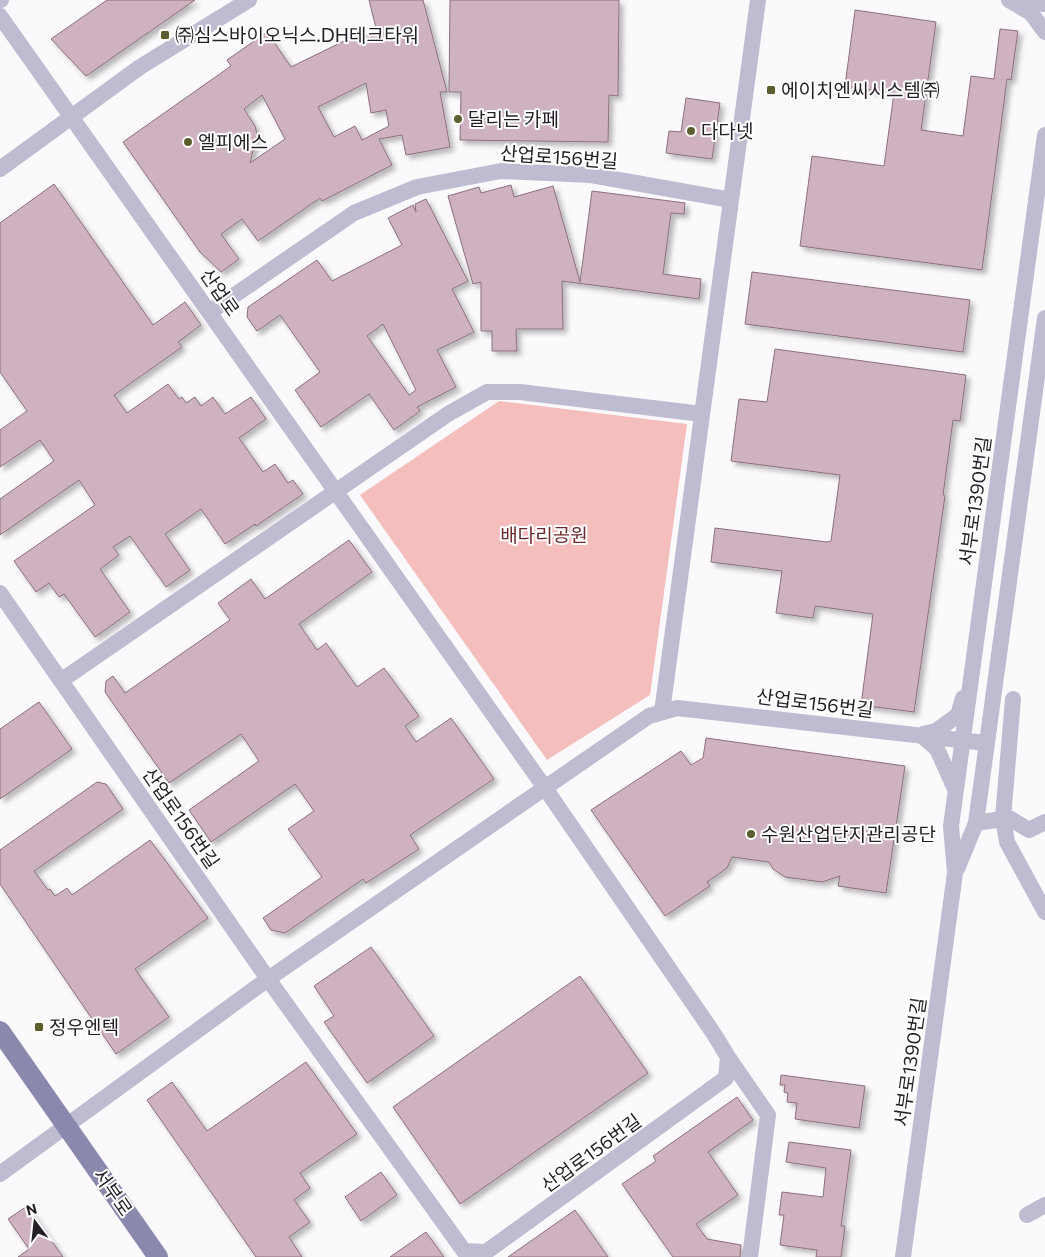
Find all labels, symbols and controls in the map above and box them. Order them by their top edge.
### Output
place label: ㈜심스바이오닉스.DH테크타워 [175,23,419,46]
marker: ㈜심스바이오닉스.DH테크타워 [159,29,171,41]
place label: 에이치엔씨시스템㈜ [781,78,940,101]
marker: 에이치엔씨시스템㈜ [765,84,777,96]
place label: 달리는 카페 [468,107,559,130]
marker: 달리는 카페 [452,113,464,125]
place label: 다다넷 [701,119,753,142]
marker: 다다넷 [685,125,697,137]
place label: 엘피에스 [198,130,268,153]
marker: 엘피에스 [182,136,194,148]
street label: 산업로156번길 [499,141,619,172]
street label: 산업로 [196,264,245,320]
street label: 서부로1390번길 [954,435,995,567]
park label: 배다리공원 [500,523,588,546]
street label: 산업로156번길 [755,684,875,721]
street label: 산업로156번길 [138,763,225,873]
place label: 수원산업단지관리공단 [761,822,936,845]
marker: 수원산업단지관리공단 [745,828,757,840]
street label: 서부로1390번길 [889,996,930,1128]
place label: 정우엔텍 [49,1015,119,1038]
marker: 정우엔텍 [33,1021,45,1033]
street label: 산업로156번길 [536,1109,645,1197]
street label: 서부로 [89,1164,138,1220]
north arrow [10,1197,60,1247]
text: N [24,1199,39,1219]

